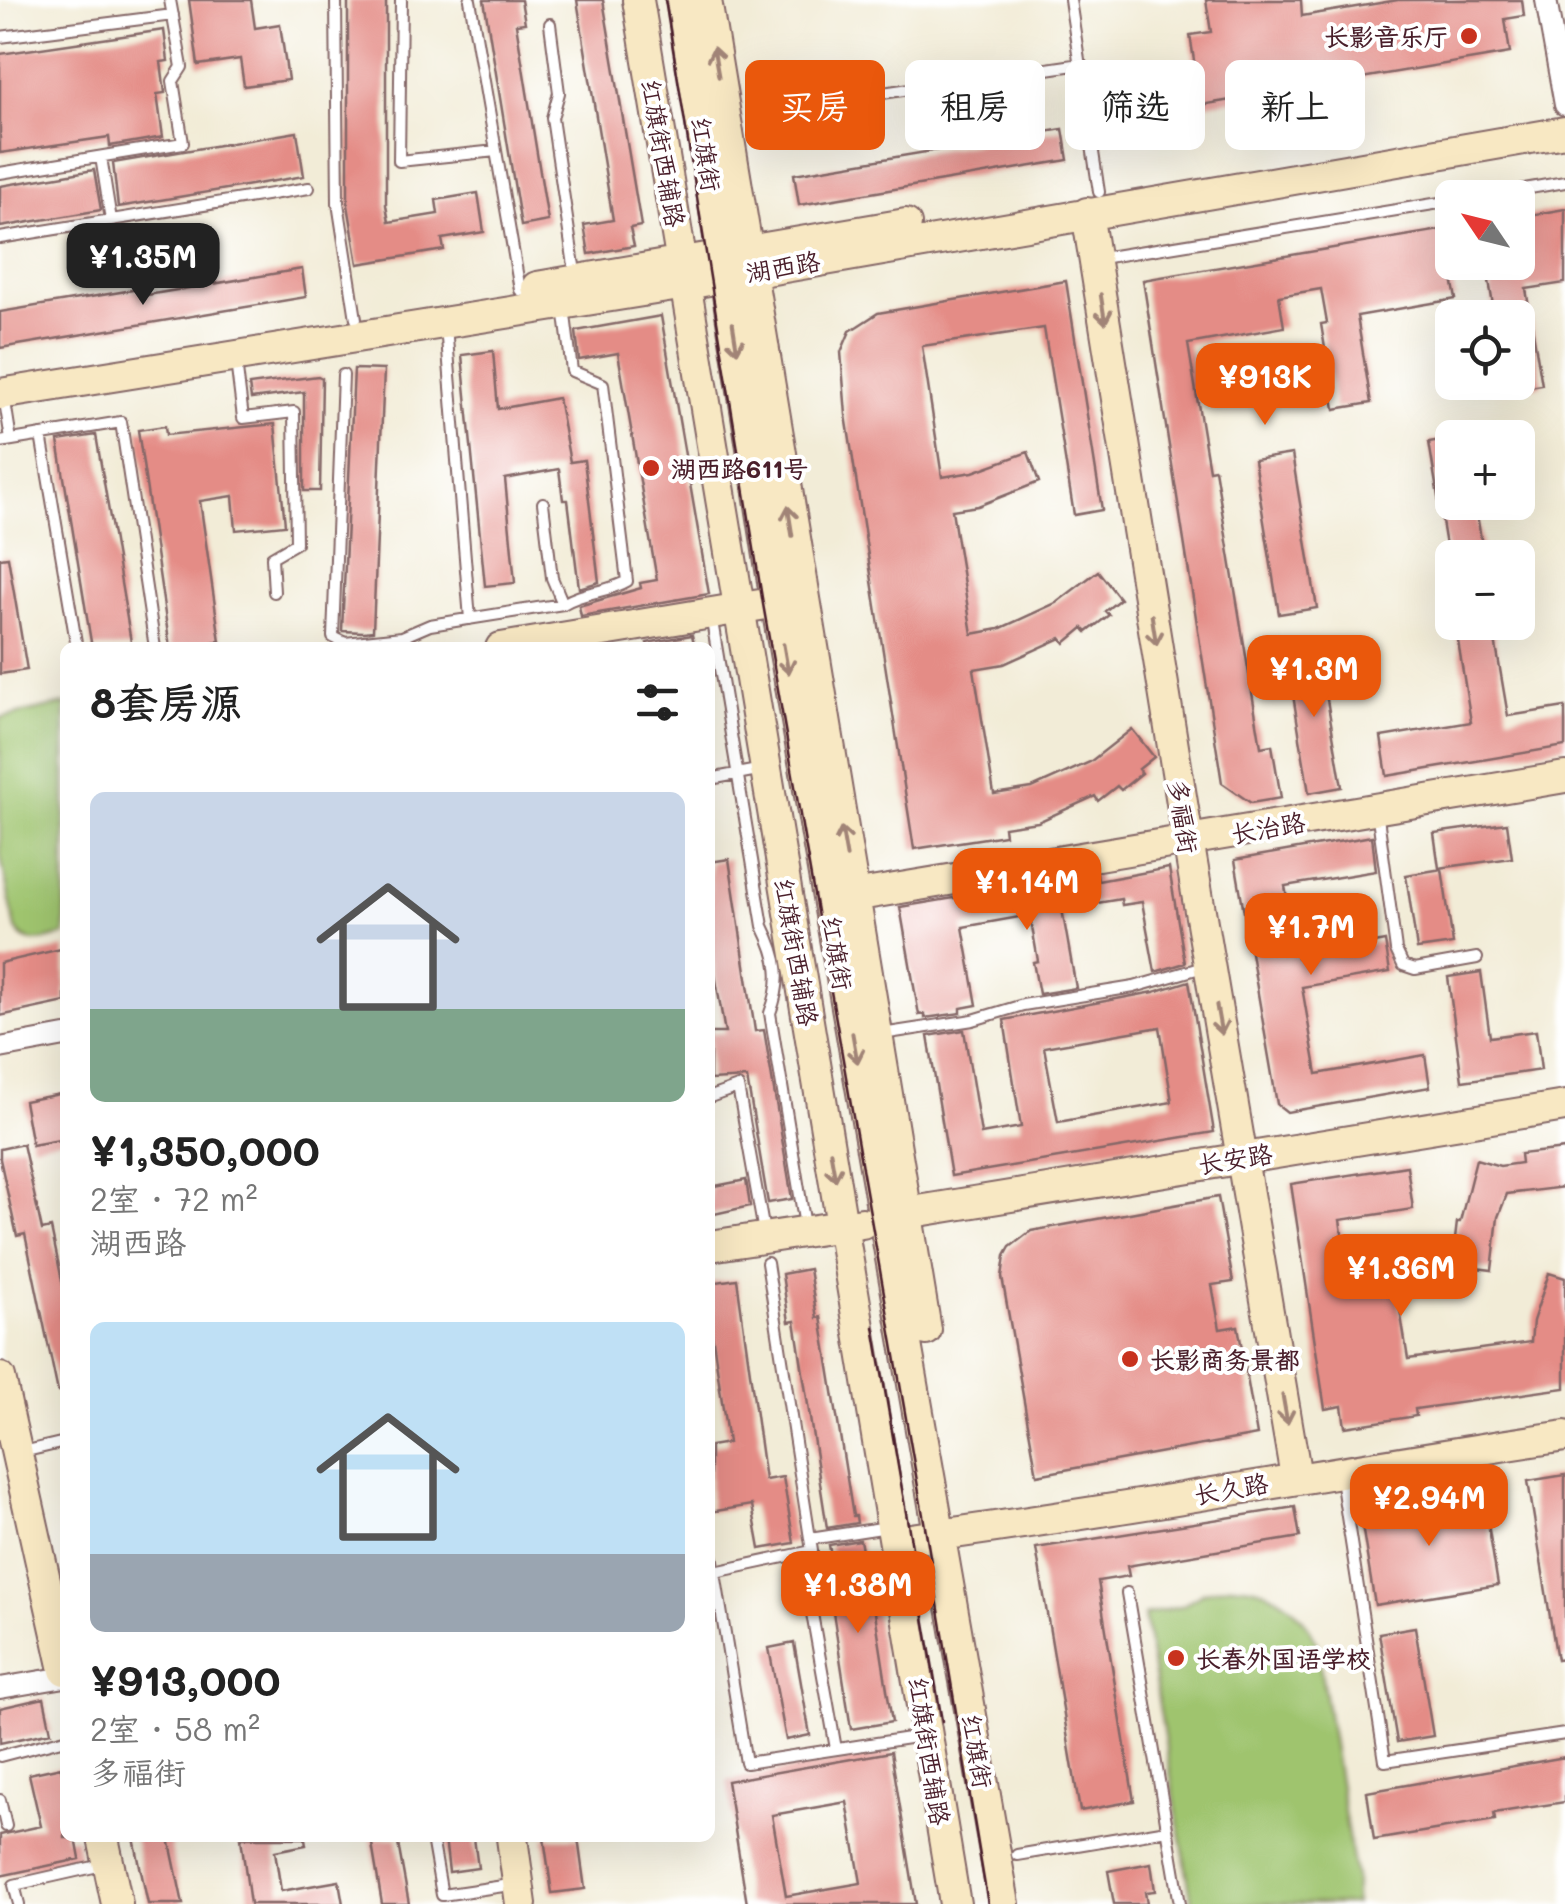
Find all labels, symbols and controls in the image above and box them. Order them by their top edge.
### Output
place label: 长影音乐厅 [1324,20,1449,52]
marker: 长影音乐厅 [1458,25,1480,47]
one-way arrow [706,47,725,79]
chip: 买房 [745,60,885,150]
chip: 租房 [905,60,1045,150]
chip: 筛选 [1065,60,1205,150]
chip: 新上 [1225,60,1365,150]
street label: 红旗街西辅路 [635,76,693,230]
street label: 红旗街 [685,114,729,194]
north arrow [1435,180,1535,280]
map controls [1435,180,1535,640]
pin: ¥1.35M [62,223,224,308]
text: ¥1.35M [89,234,197,276]
street label: 湖西路 [743,244,823,288]
one-way arrow [1094,293,1112,325]
button: locate [1435,300,1535,400]
one-way arrow [726,322,744,354]
pin: ¥913K [1195,343,1335,428]
text: ¥913K [1218,354,1312,396]
button: + [1435,420,1535,520]
place label: 湖西路611号 [671,452,808,484]
marker: 湖西路611号 [640,457,662,479]
one-way arrow [780,506,799,538]
button: − [1435,540,1535,640]
one-way arrow [1146,614,1164,646]
pin: ¥1.3M [1244,635,1384,720]
one-way arrow [777,643,796,675]
text: ¥1.3M [1269,646,1359,688]
text: 8套房源 [90,674,242,729]
icon: filters [630,675,685,730]
street label: 多福街 [1162,776,1206,856]
street label: 长治路 [1228,805,1308,849]
one-way arrow [834,826,853,859]
pin: ¥1.14M [946,848,1108,933]
icon: home [298,857,478,1037]
text: ¥1.14M [974,859,1080,901]
street label: 红旗街西辅路 [768,875,826,1029]
pin: ¥1.7M [1241,893,1381,978]
text: ¥1.7M [1267,904,1355,946]
street label: 红旗街 [816,913,860,993]
one-way arrow [1210,1003,1229,1036]
one-way arrow [846,1032,865,1064]
text: ¥1,350,000 [90,1122,320,1177]
street label: 长安路 [1195,1136,1275,1180]
one-way arrow [824,1149,843,1182]
text: 2室 · 72 m² [90,1177,258,1219]
text: 湖西路 [90,1220,186,1262]
pin: ¥1.36M [1320,1234,1482,1319]
text: ¥1.36M [1346,1245,1456,1287]
place label: 长影商务景都 [1150,1343,1300,1375]
marker: 长影商务景都 [1119,1348,1141,1370]
icon: home [298,1387,478,1567]
one-way arrow [1276,1393,1295,1425]
pin: ¥2.94M [1348,1464,1510,1549]
street label: 长久路 [1191,1466,1271,1510]
text: ¥2.94M [1372,1475,1486,1517]
pin: ¥1.38M [777,1551,939,1636]
text: ¥1.38M [803,1562,913,1604]
place label: 长春外国语学校 [1196,1642,1371,1674]
marker: 长春外国语学校 [1165,1647,1187,1669]
text: ¥913,000 [90,1652,280,1707]
street label: 红旗街西辅路 [902,1674,958,1828]
text: 2室 · 58 m² [90,1707,260,1749]
street label: 红旗街 [956,1711,1000,1791]
text: 多福街 [90,1750,186,1792]

